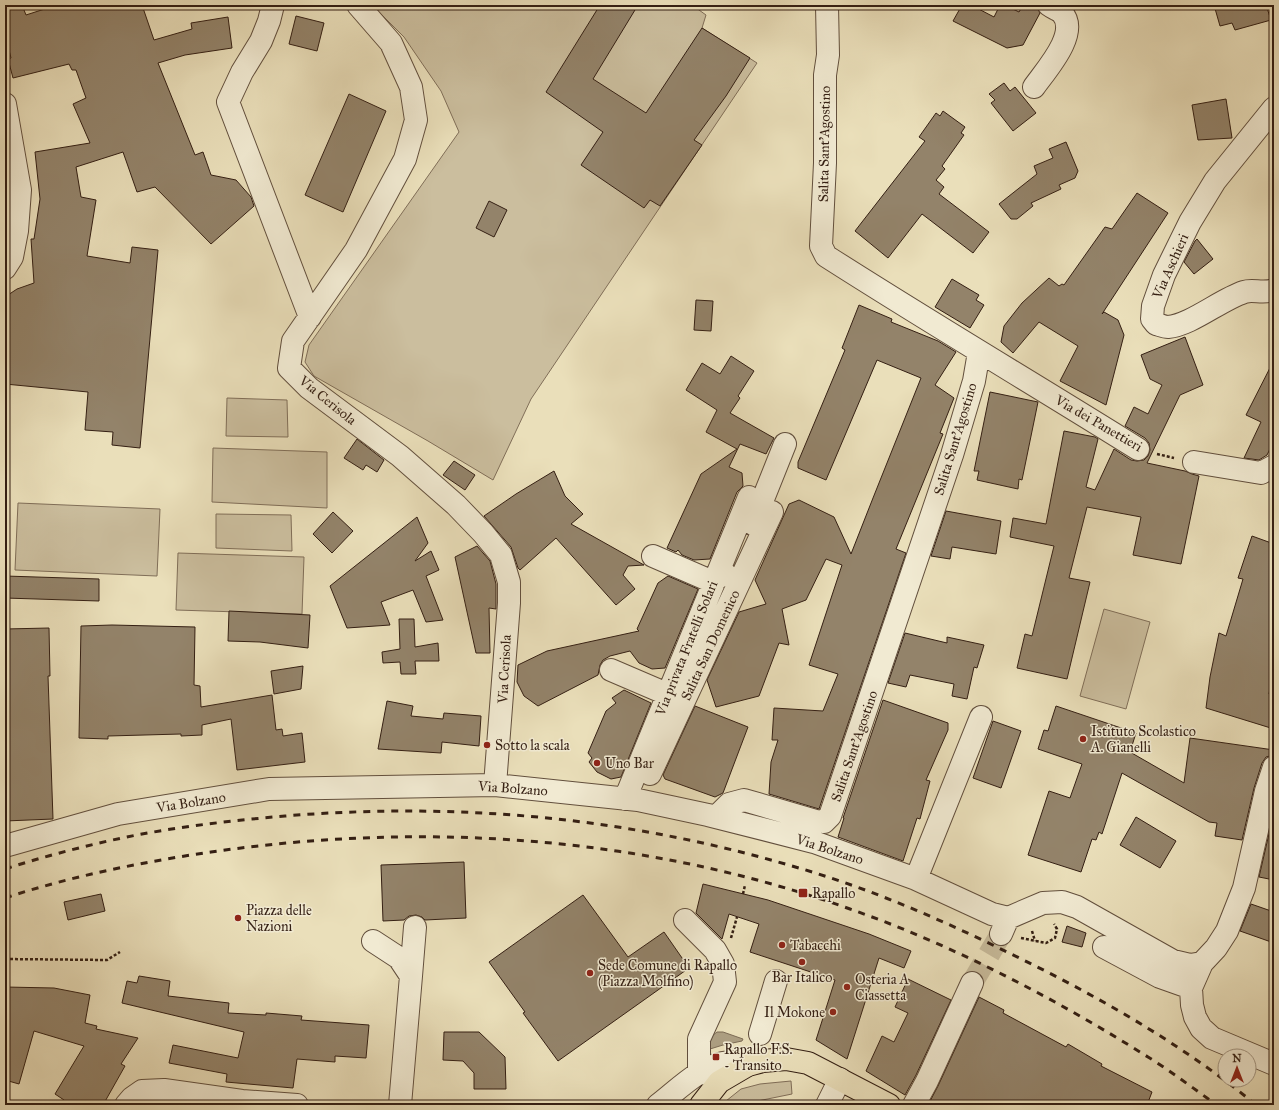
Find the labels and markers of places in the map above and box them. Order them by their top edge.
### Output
place label: Istituto Scolastico A. Gianelli [1090,723,1196,756]
marker: Istituto Scolastico A. Gianelli [1078,734,1088,744]
place label: Sotto la scala [495,737,570,754]
marker: Sotto la scala [482,740,492,750]
place label: Uno Bar [605,755,655,772]
marker: Uno Bar [592,758,602,768]
place label: Rapallo [812,885,855,902]
marker: Rapallo [797,887,809,899]
place label: Piazza delle Nazioni [246,902,312,935]
marker: Piazza delle Nazioni [233,913,243,923]
place label: Tabacchi [790,937,841,954]
marker: Tabacchi [777,940,787,950]
place label: Sede Comune di Rapallo (Piazza Molfino) [598,957,737,991]
marker: Bar Italico [797,957,807,967]
marker: Sede Comune di Rapallo (Piazza Molfino) [585,968,595,978]
place label: Bar Italico [772,969,832,986]
place label: Osteria A Ciassetta [855,971,910,1004]
marker: Osteria A Ciassetta [842,982,852,992]
place label: Il Mokone [764,1004,825,1021]
marker: Il Mokone [828,1007,838,1017]
place label: Rapallo F.S. - Transito [724,1041,793,1074]
marker: Rapallo F.S. - Transito [711,1052,721,1062]

